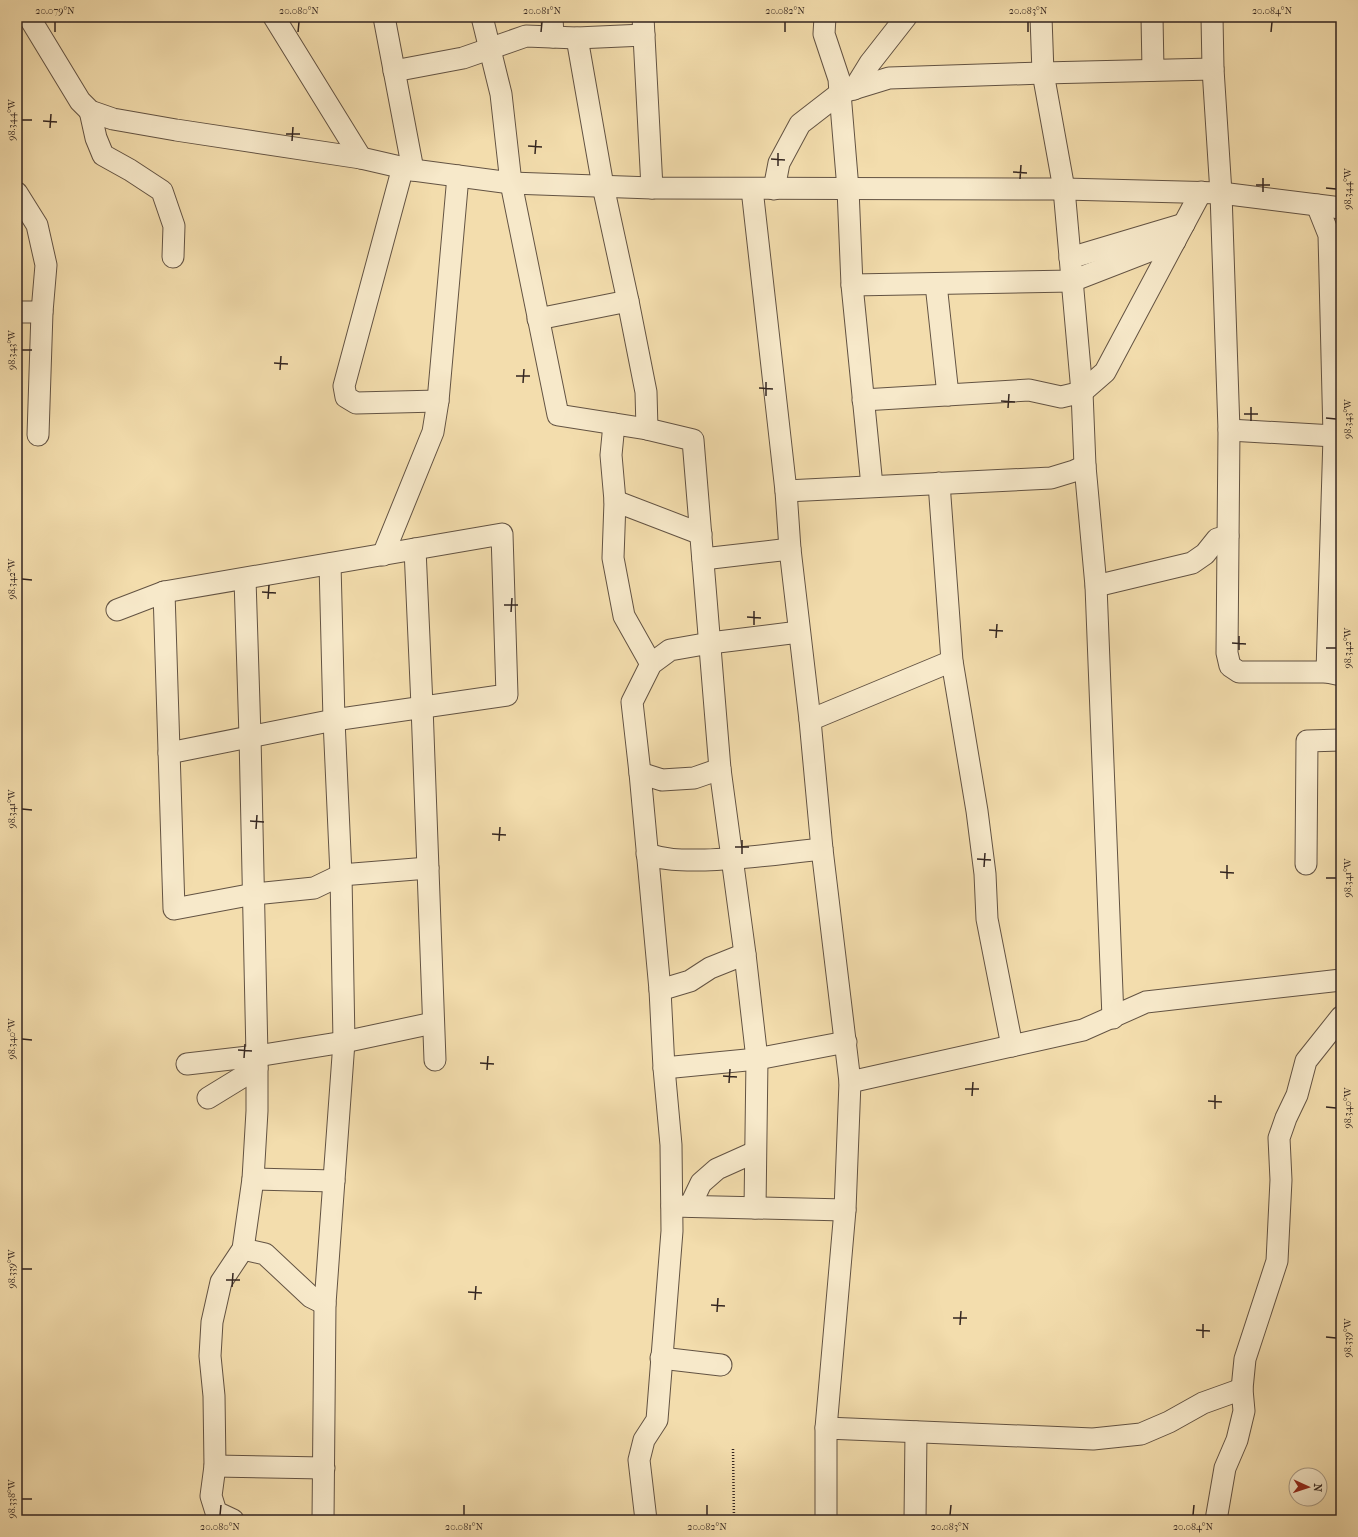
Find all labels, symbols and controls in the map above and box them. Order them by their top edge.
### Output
text: 20.079°N [35,5,75,17]
text: 20.080°N [279,5,319,17]
text: 20.081°N [523,5,561,17]
text: 20.082°N [765,5,805,17]
text: 20.083°N [1009,5,1048,17]
text: 20.084°N [1252,5,1293,17]
text: 98.344°W [6,98,18,141]
text: 98.344°W [1342,167,1354,210]
text: 98.343°W [6,329,18,370]
text: 98.343°W [1342,398,1354,439]
text: 98.342°W [6,557,18,599]
text: 98.342°W [1342,626,1354,668]
text: 98.341°W [6,788,18,829]
text: 98.341°W [1342,857,1354,898]
text: 98.340°W [6,1017,18,1060]
text: 98.340°W [1342,1086,1354,1129]
text: 98.339°W [6,1248,18,1289]
text: 98.339°W [1342,1317,1354,1358]
north arrow [1288,1467,1328,1507]
text: 98.338°W [6,1478,18,1518]
text: N [1311,1483,1324,1493]
text: 20.080°N [200,1521,240,1533]
text: 20.081°N [445,1521,483,1533]
text: 20.082°N [687,1521,727,1533]
text: 20.083°N [931,1521,970,1533]
text: 20.084°N [1173,1521,1214,1533]

